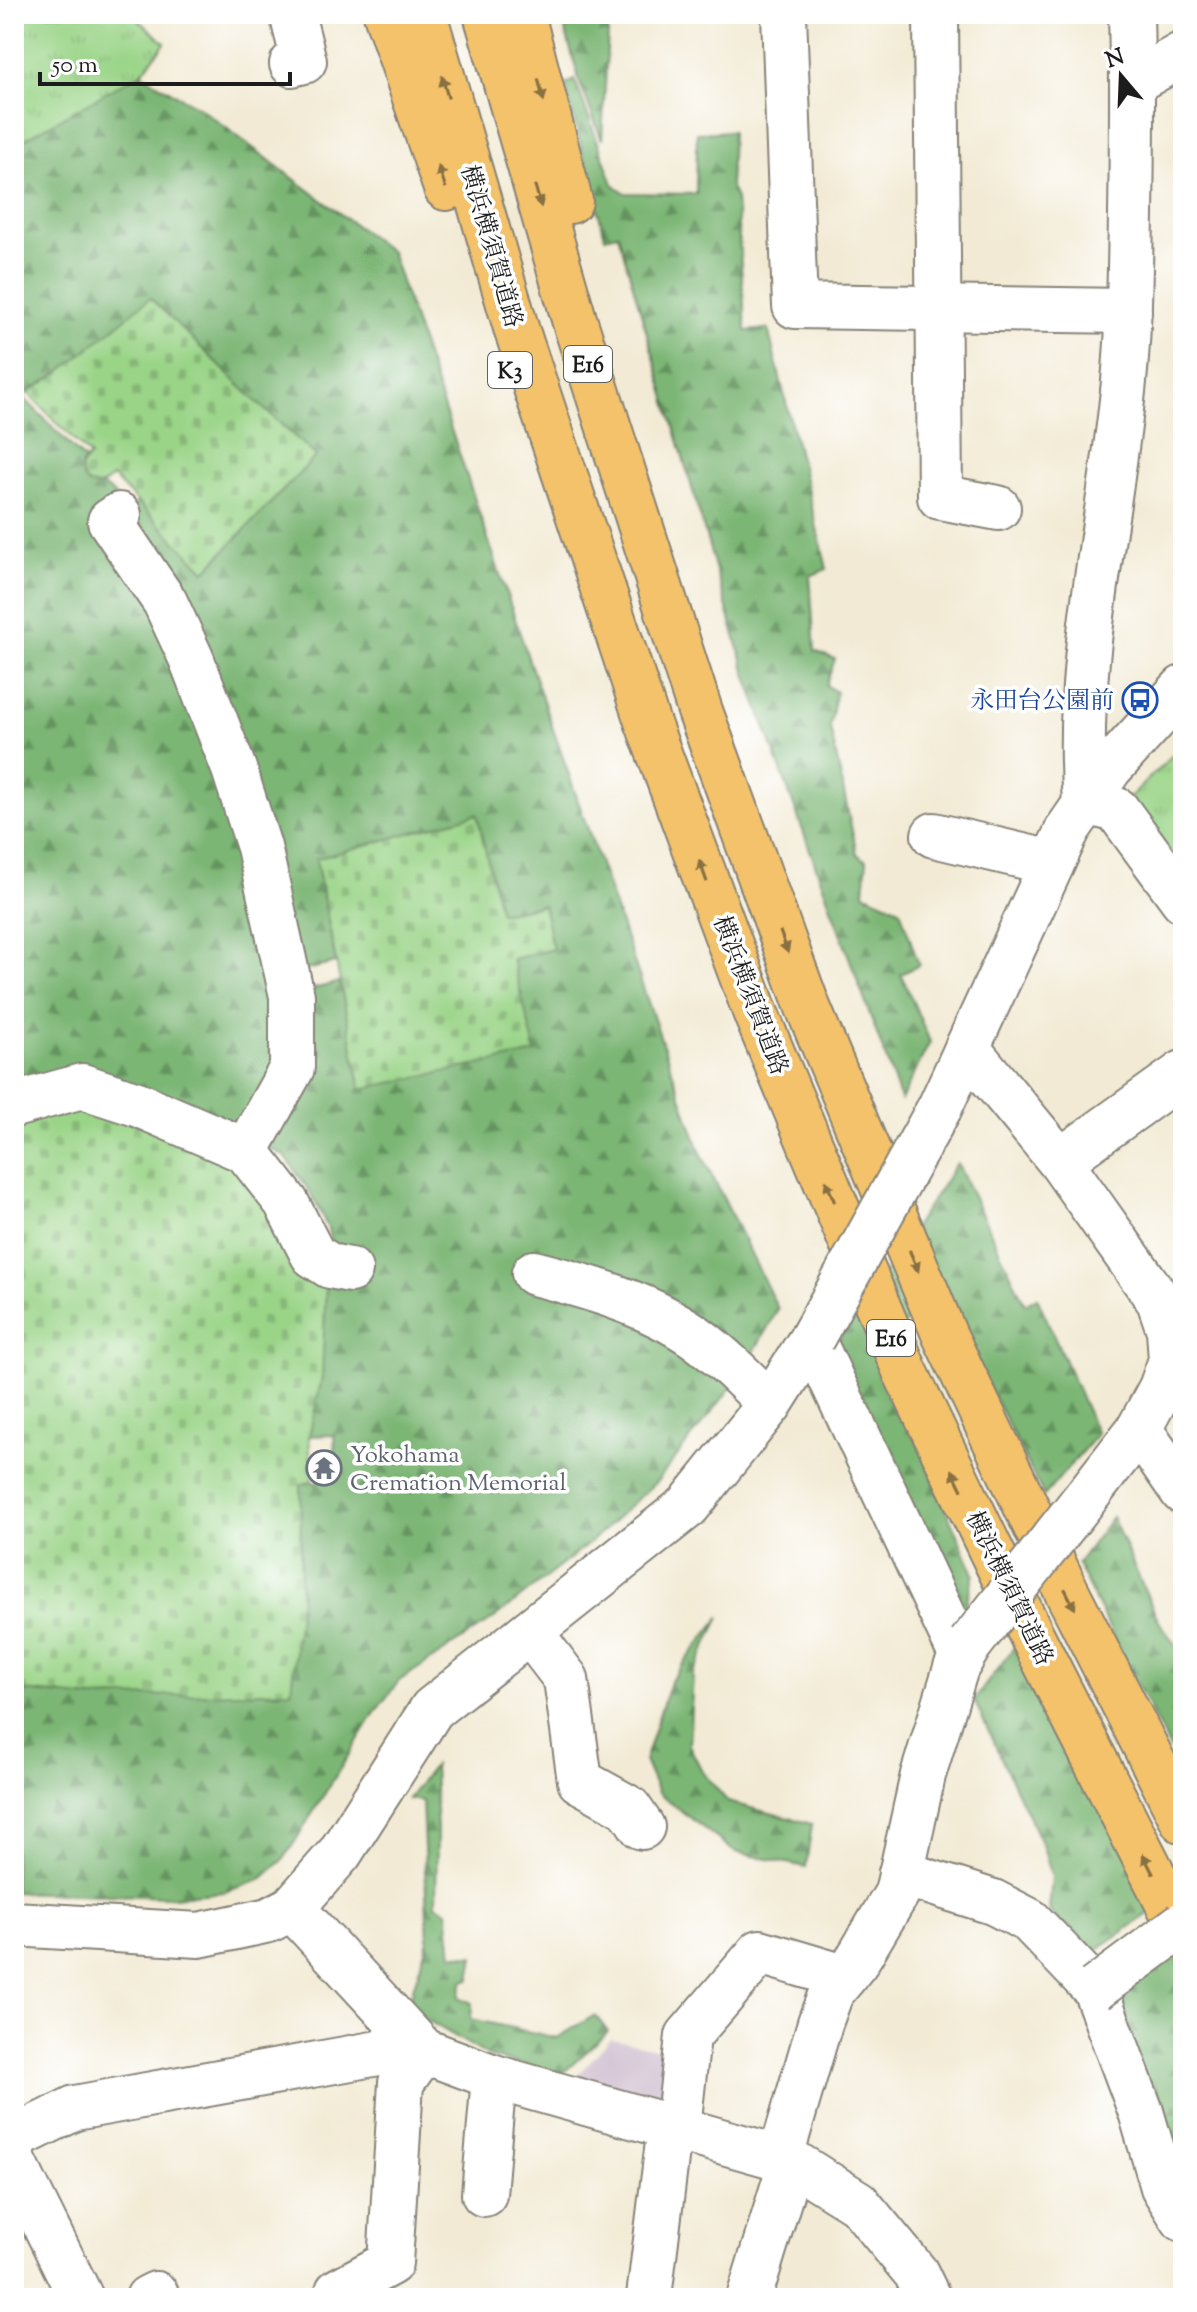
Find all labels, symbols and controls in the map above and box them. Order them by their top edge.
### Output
scale bar [40,36,290,86]
north arrow [1081,36,1161,116]
text: N [1102,42,1129,78]
text: 50 m [50,49,98,83]
one-way arrow [438,74,451,98]
one-way arrow [536,77,548,102]
street label: 横浜横須賀道路 [451,161,530,332]
one-way arrow [435,164,448,188]
one-way arrow [533,184,545,209]
road number: E16 [564,346,612,382]
road number: K3 [488,352,532,388]
bus stop icon: 永田台公園前 [1121,681,1159,719]
place label: 永田台公園前 [970,685,1114,719]
one-way arrow [697,859,709,883]
street label: 横浜横須賀道路 [703,911,795,1080]
one-way arrow [779,930,791,954]
one-way arrow [824,1179,837,1203]
one-way arrow [908,1249,921,1273]
road number: E16 [867,1320,915,1356]
place label: Yokohama Cremation Memorial [350,1439,567,1501]
temple icon: Yokohama Cremation Memorial [305,1449,343,1487]
one-way arrow [950,1469,964,1492]
street label: 横浜横須賀道路 [956,1506,1060,1672]
one-way arrow [1063,1587,1077,1610]
one-way arrow [1141,1852,1154,1875]

